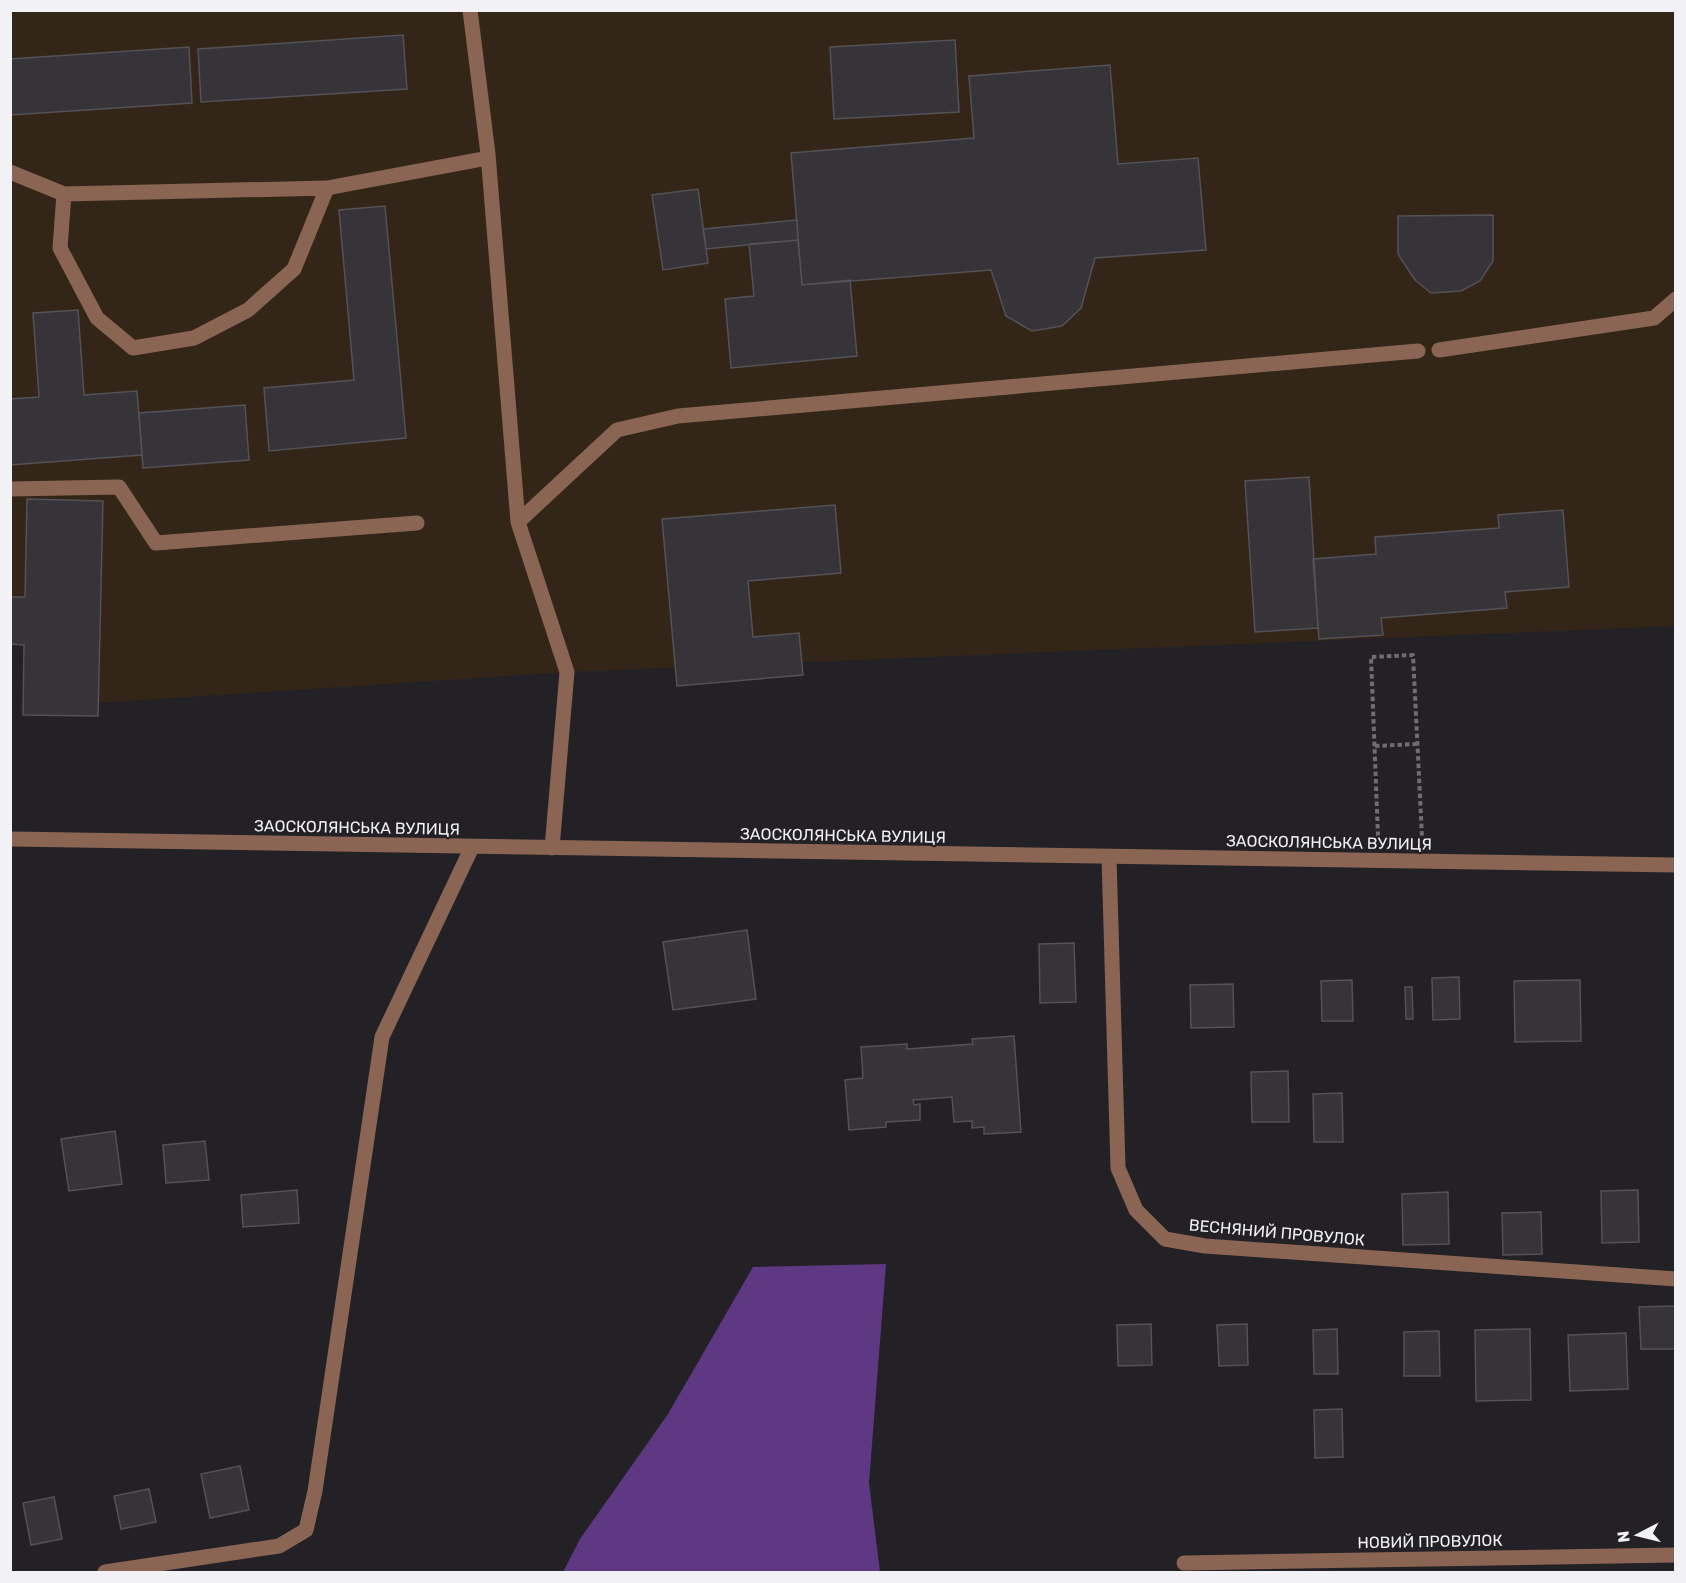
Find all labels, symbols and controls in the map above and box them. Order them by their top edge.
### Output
street label: ЗАОСКОЛЯНСЬКА ВУЛИЦЯ [254,816,460,839]
street label: ЗАОСКОЛЯНСЬКА ВУЛИЦЯ [740,824,946,847]
street label: ЗАОСКОЛЯНСЬКА ВУЛИЦЯ [1226,831,1432,854]
street label: ВЕСНЯНИЙ ПРОВУЛОК [1188,1215,1366,1250]
north arrow [1608,1505,1668,1565]
text: N [1613,1530,1634,1544]
street label: НОВИЙ ПРОВУЛОК [1357,1531,1503,1552]

